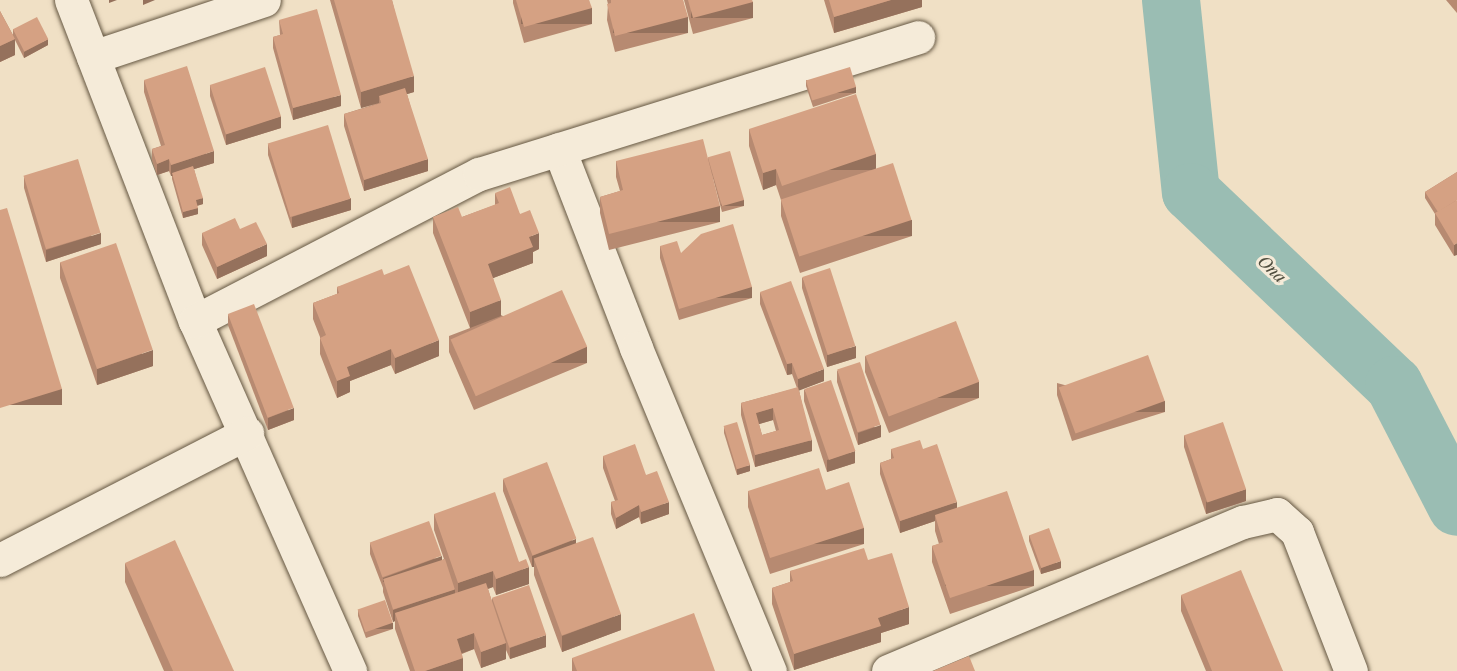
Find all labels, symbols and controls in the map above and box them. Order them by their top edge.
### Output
water label: Ona [1254,251,1290,287]

